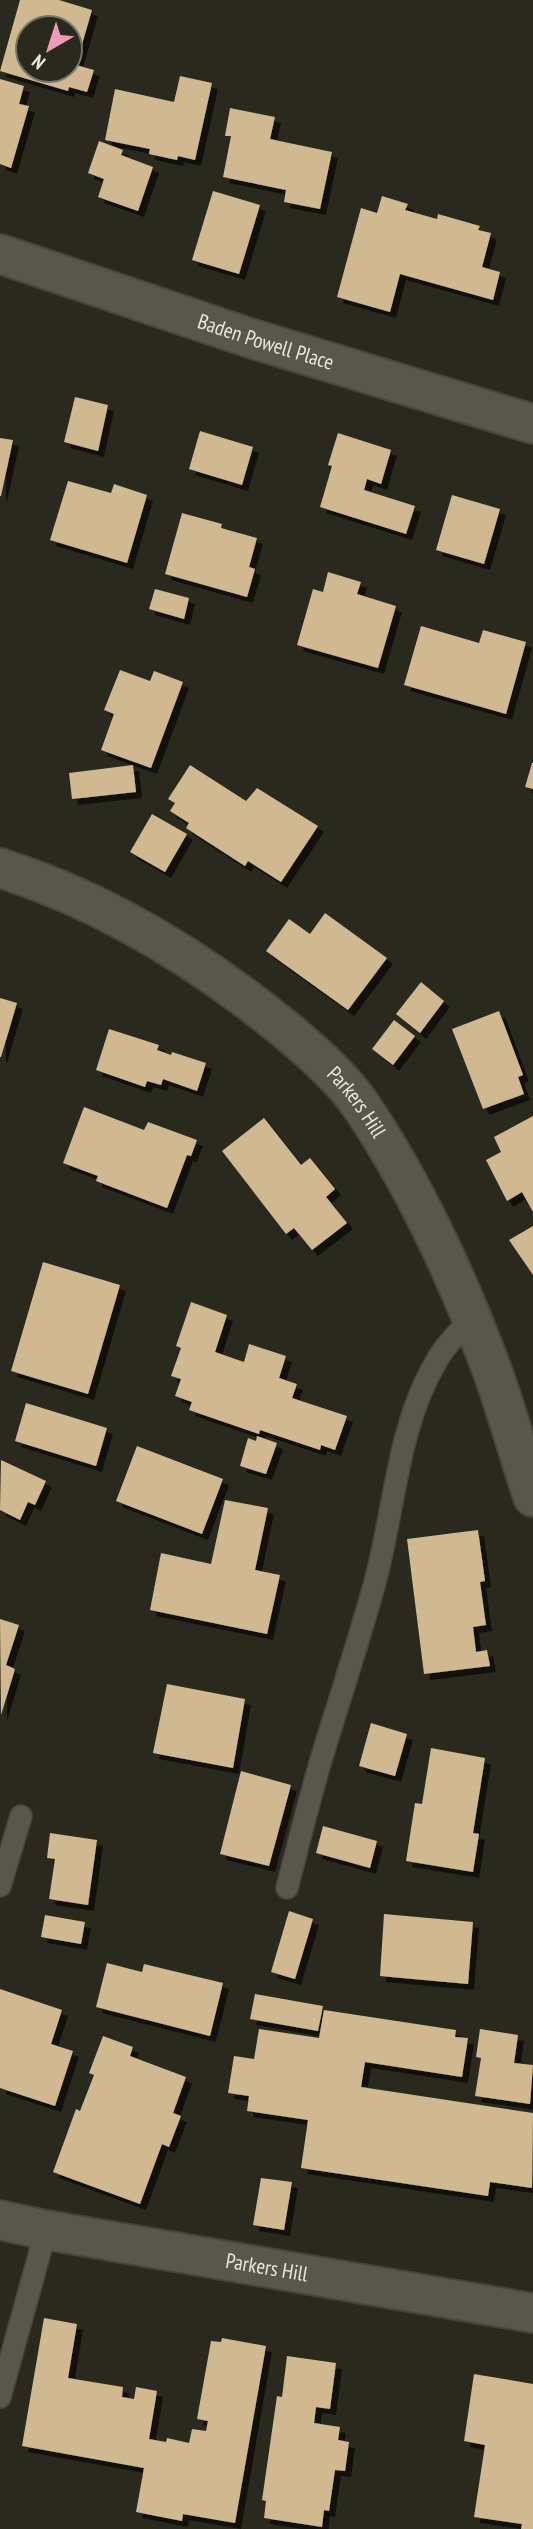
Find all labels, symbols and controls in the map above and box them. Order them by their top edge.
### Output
north arrow [14,14,84,84]
text: N [27,50,50,75]
street label: Baden Powell Place [194,307,337,376]
street label: Parkers Hill [321,1060,392,1143]
street label: Parkers Hill [224,2247,310,2287]

